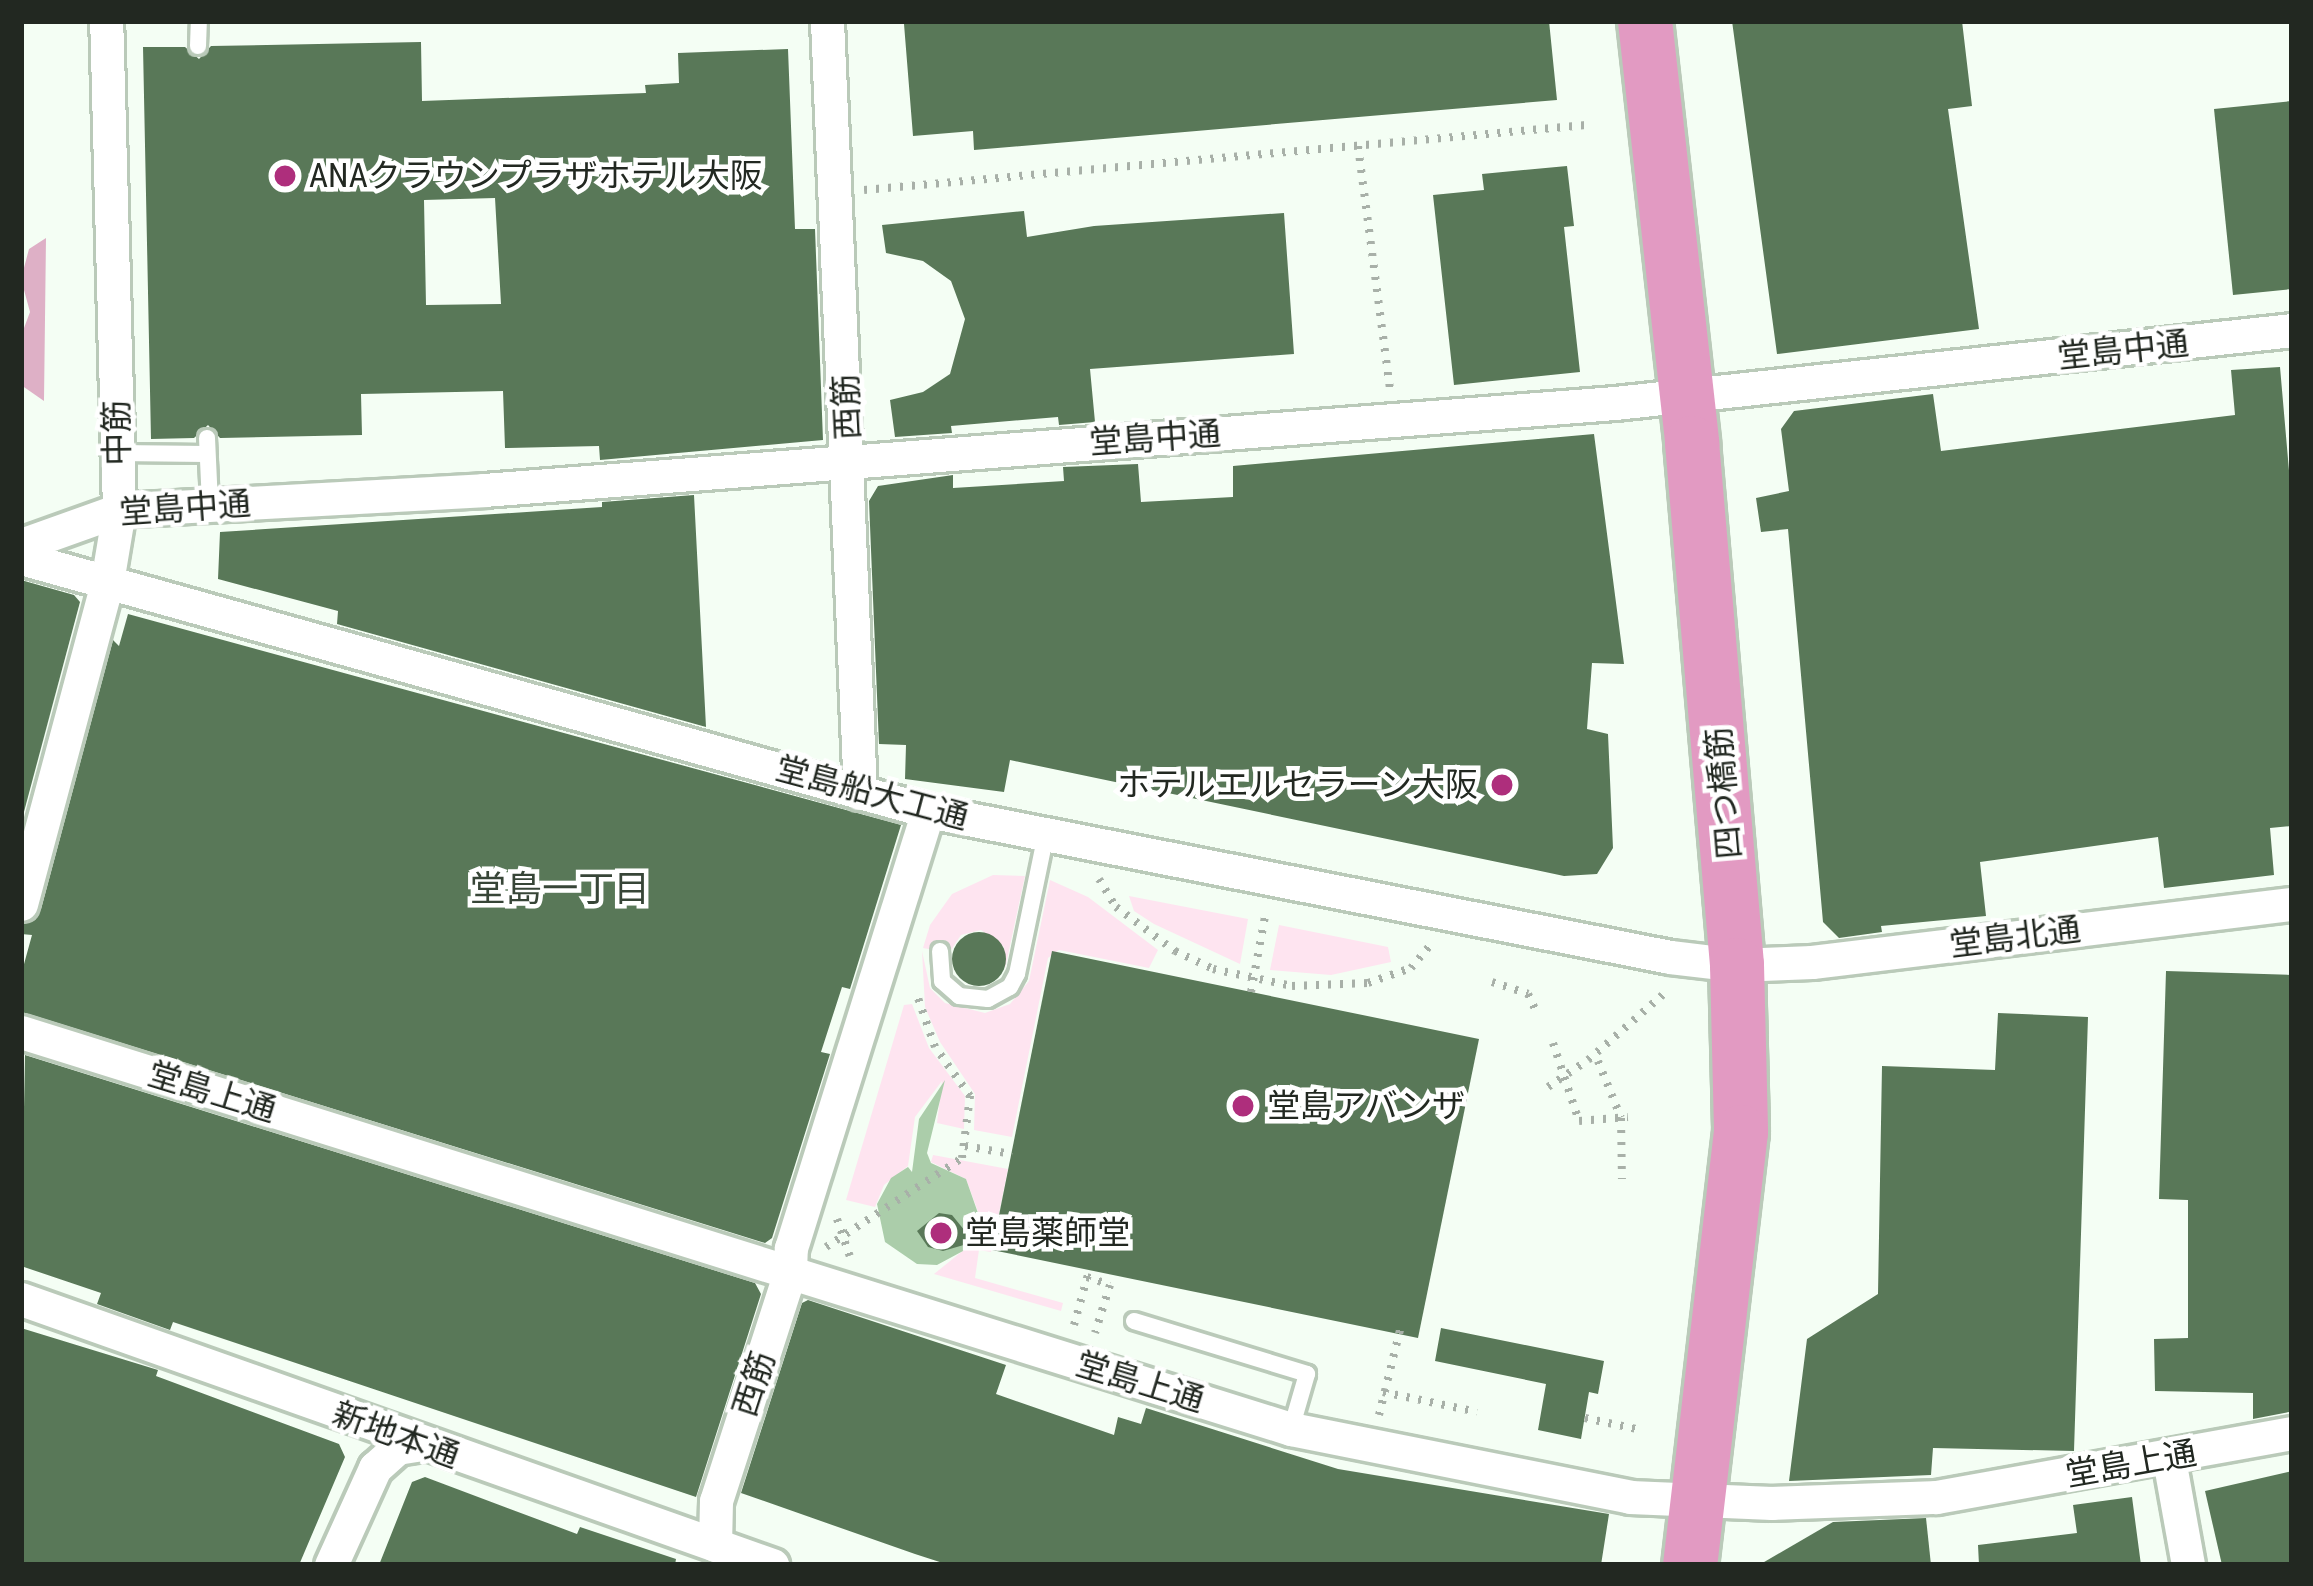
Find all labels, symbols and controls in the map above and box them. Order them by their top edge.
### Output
place label: ANAクラウンプラザホテル大阪 [309,156,764,196]
marker: ANAクラウンプラザホテル大阪 [272,163,298,189]
street label: 堂島中通 [2055,323,2191,377]
street label: 西筋 [826,373,868,441]
street label: 中筋 [97,400,137,466]
street label: 堂島中通 [1088,414,1222,462]
street label: 堂島中通 [118,484,252,532]
street label: 四つ橋筋 [1699,726,1749,860]
street label: 堂島船大工通 [771,748,973,838]
place label: ホテルエルセラーン大阪 [1115,765,1478,805]
marker: ホテルエルセラーン大阪 [1489,772,1515,798]
district label: 堂島一丁目 [470,868,650,912]
street label: 堂島北通 [1947,909,2083,965]
street label: 堂島上通 [143,1054,281,1130]
place label: 堂島アバンザ [1267,1086,1465,1126]
marker: 堂島アバンザ [1230,1093,1256,1119]
place label: 堂島薬師堂 [965,1213,1130,1253]
marker: 堂島薬師堂 [928,1220,954,1246]
street label: 堂島上通 [1071,1344,1209,1420]
street label: 西筋 [725,1346,783,1422]
street label: 新地本通 [327,1394,465,1476]
street label: 堂島上通 [2063,1433,2199,1495]

